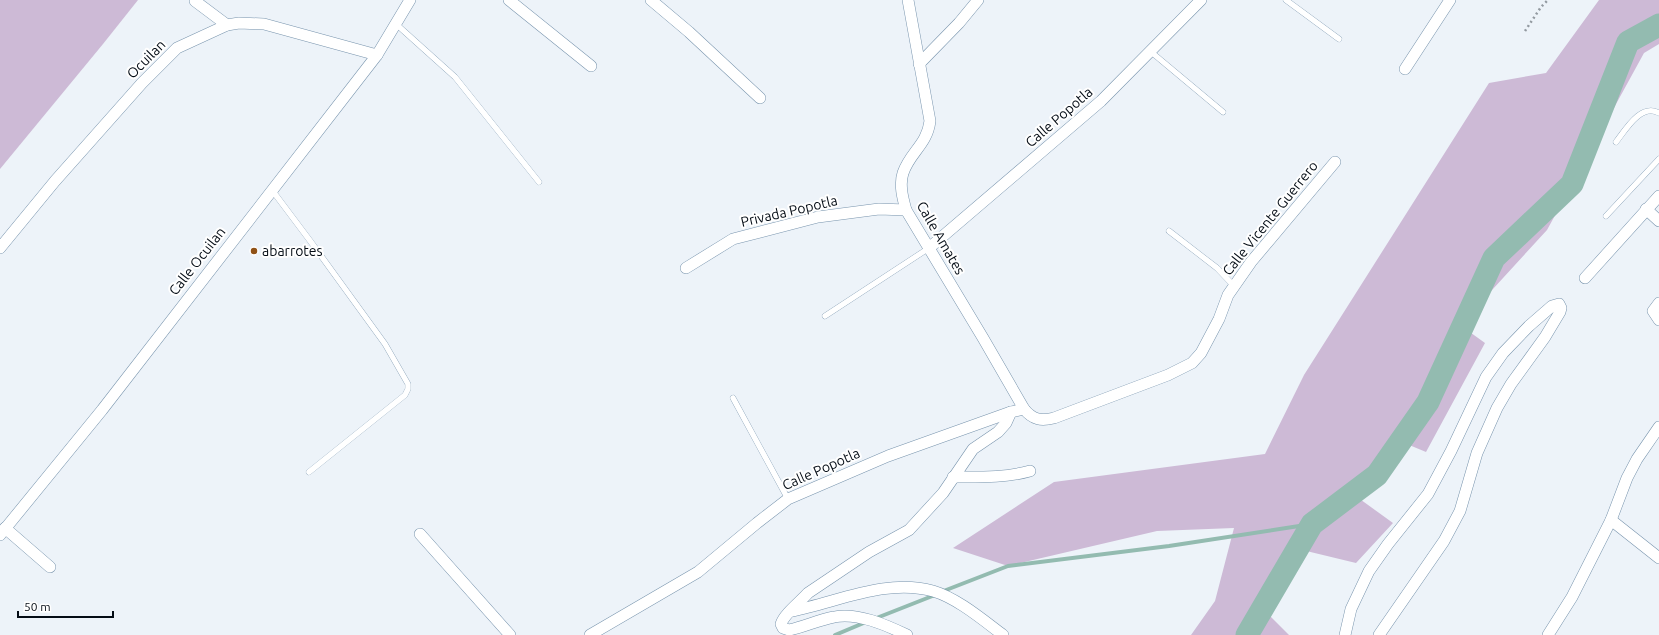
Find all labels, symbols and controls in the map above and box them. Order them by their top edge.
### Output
street label: Ocuilan [123,36,169,82]
street label: Calle Popotla [1022,84,1096,150]
street label: Calle Vicente Guerrero [1219,158,1321,278]
street label: Privada Popotla [739,192,839,230]
street label: Calle Amates [914,199,968,277]
street label: Calle Ocuilan [166,224,228,298]
place label: abarrotes [262,243,323,259]
marker: abarrotes [249,246,259,256]
street label: Calle Popotla [780,445,862,493]
scale bar [18,593,113,619]
text: 50 m [24,600,51,613]

